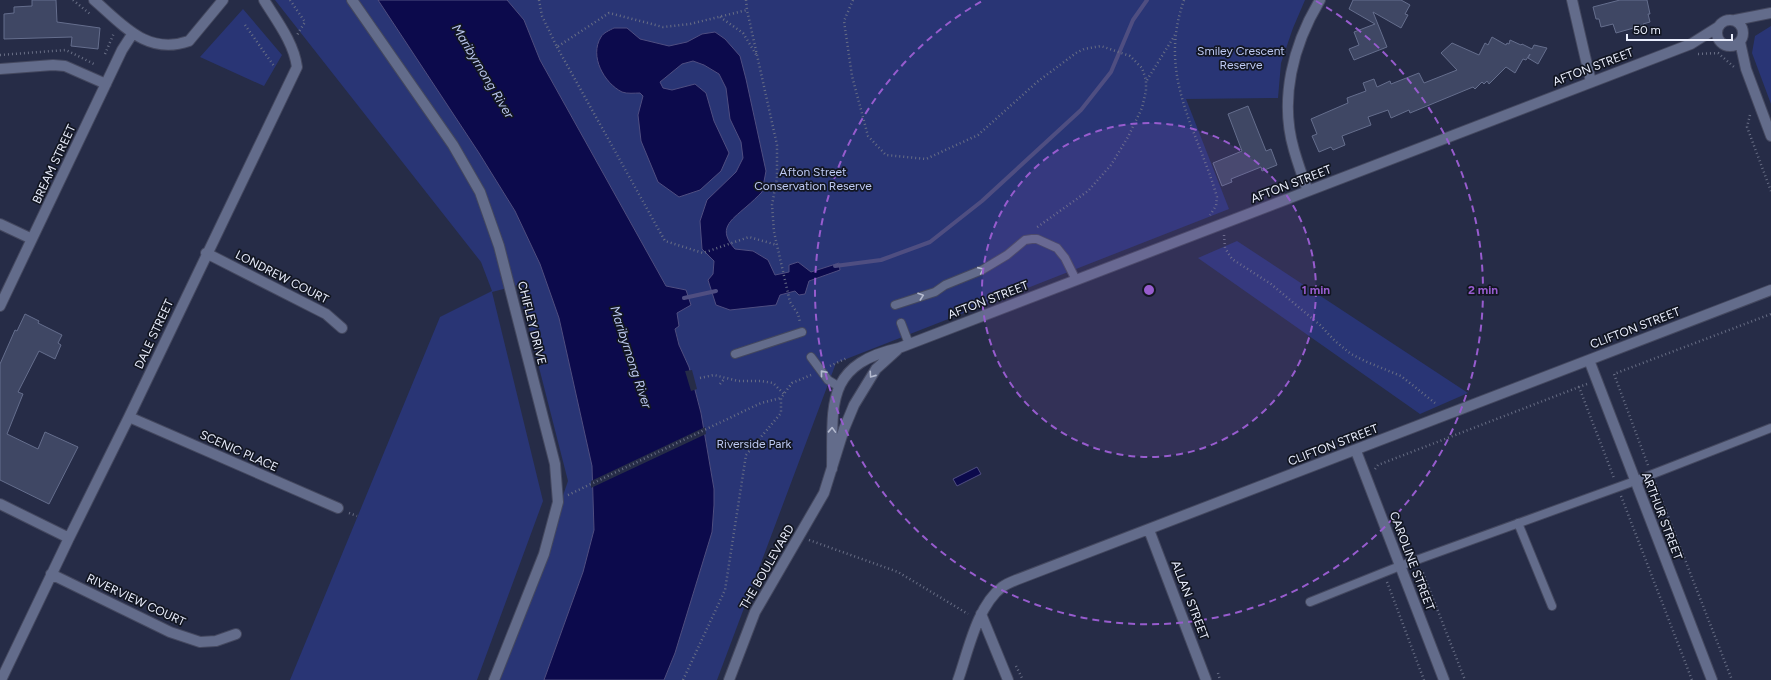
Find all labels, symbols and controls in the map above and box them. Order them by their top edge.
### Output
scale bar [1627,16,1732,42]
water label: Maribyrnong River [449,21,517,121]
text: 50 m [1633,23,1661,37]
park label: Smiley Crescent Reserve [1197,44,1285,72]
street label: AFTON STREET [1551,45,1636,89]
street label: BREAM STREET [30,122,79,206]
street label: AFTON STREET [1249,162,1334,206]
park label: Afton Street Conservation Reserve [754,165,872,193]
street label: LONDREW COURT [233,247,331,307]
one-way arrow [977,267,985,275]
street label: AFTON STREET [946,278,1031,322]
street label: CHIFLEY DRIVE [515,280,549,366]
centre of rings [1142,283,1156,297]
text: 1 min [1302,283,1330,297]
text: 2 min [1468,283,1498,297]
one-way arrow [917,293,924,301]
street label: DALE STREET [132,297,176,371]
water label: Maribyrnong River [607,304,655,411]
street label: CLIFTON STREET [1588,304,1682,352]
one-way arrow [821,371,828,378]
one-way arrow [869,371,877,378]
street label: CLIFTON STREET [1286,421,1380,469]
one-way arrow [828,427,837,433]
street label: SCENIC PLACE [198,428,280,474]
park label: Riverside Park [717,437,792,451]
street label: ARTHUR STREET [1639,470,1685,562]
street label: CAROLINE STREET [1387,510,1437,613]
street label: THE BOULEVARD [737,522,797,612]
street label: ALLAN STREET [1169,559,1212,642]
street label: RIVERVIEW COURT [84,571,188,629]

